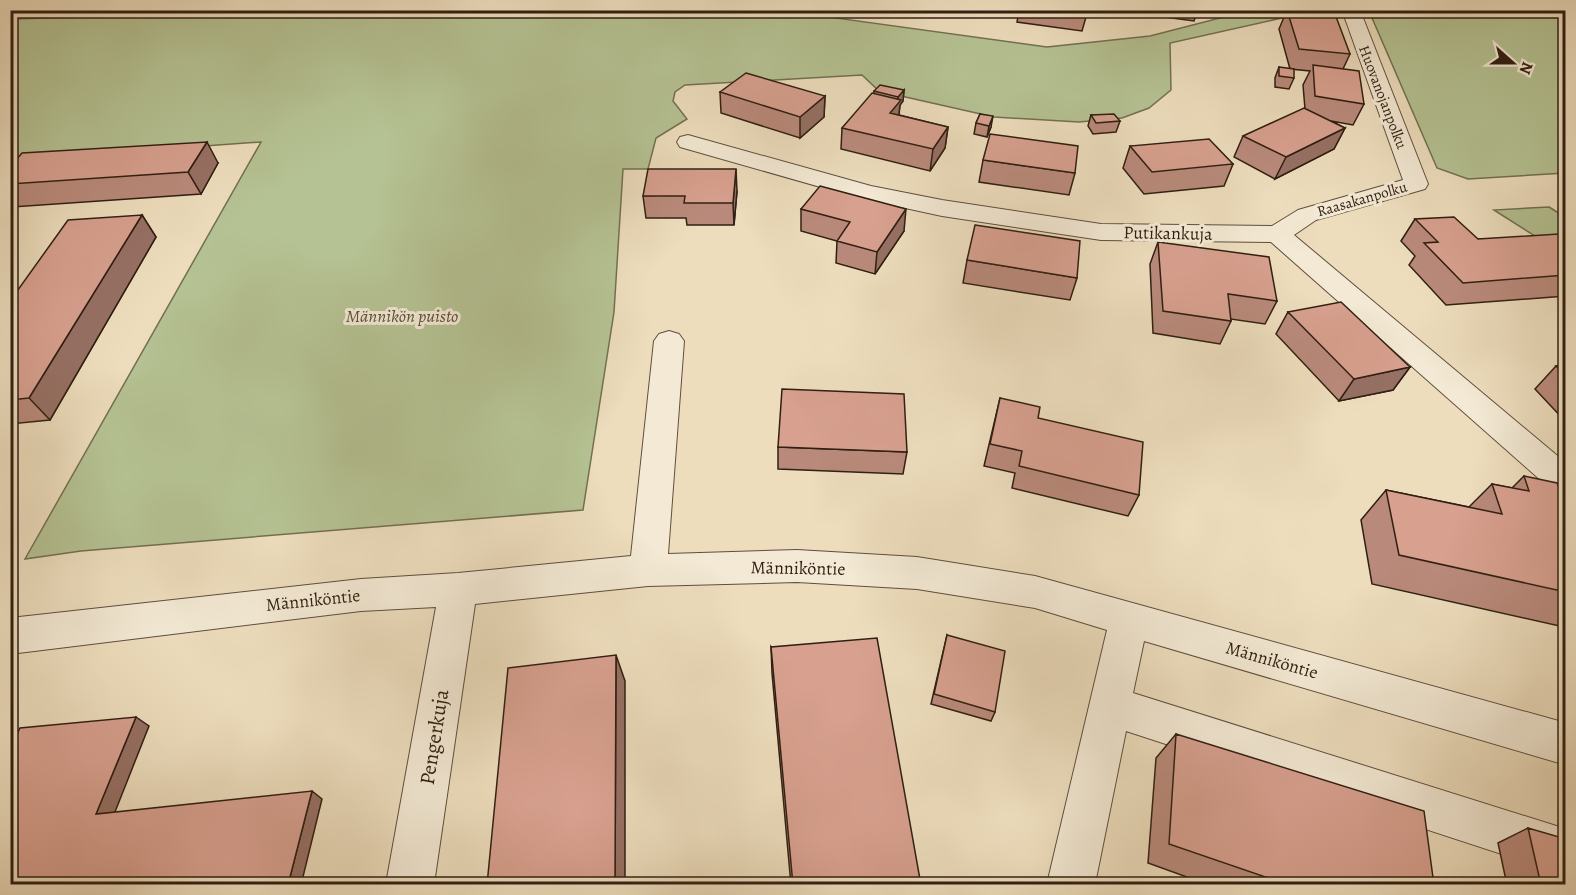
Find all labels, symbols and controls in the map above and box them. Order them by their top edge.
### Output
north arrow [1483,33,1543,93]
street label: Huovanojanpolku [1354,42,1412,152]
text: N [1514,59,1538,78]
street label: Raasakanpolku [1315,176,1410,221]
street label: Putikankuja [1123,220,1213,246]
park label: Männikön puisto [346,304,458,328]
street label: Männiköntie [750,555,846,581]
street label: Männiköntie [265,583,361,617]
street label: Männiköntie [1223,635,1321,685]
street label: Pengerkuja [413,687,455,787]

